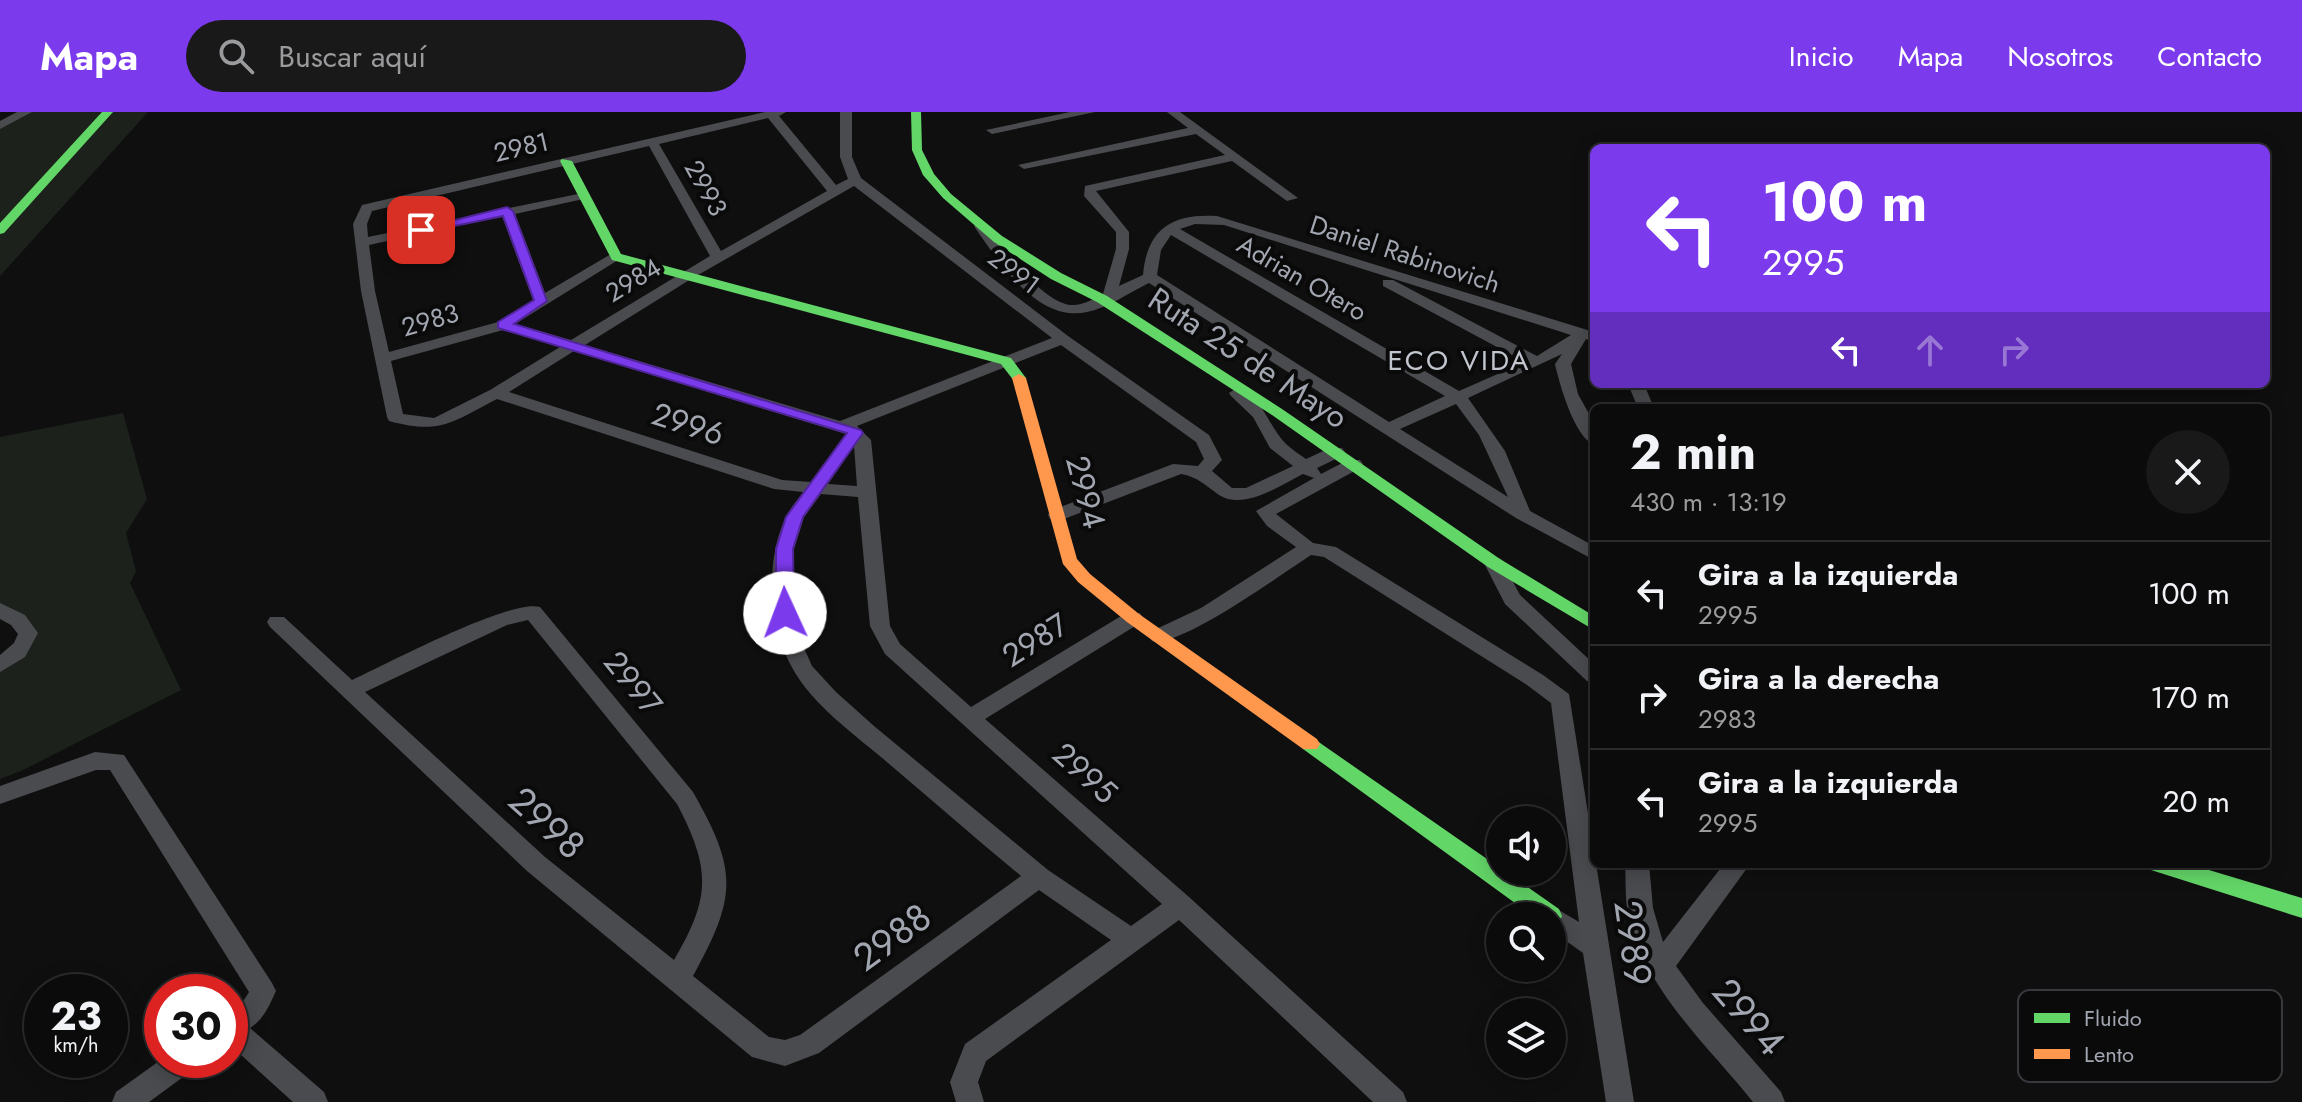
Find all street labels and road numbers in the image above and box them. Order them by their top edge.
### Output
street label: 2981 [490,122,552,172]
street label: 2993 [675,153,737,223]
street label: Daniel Rabinovich [1305,205,1505,303]
street label: Adrian Otero [1230,225,1374,331]
street label: 2991 [980,239,1048,303]
street label: 2984 [598,248,668,312]
street label: Ruta 25 de Mayo [1139,276,1357,440]
street label: 2983 [397,294,463,346]
street label: 2996 [646,391,730,457]
street label: 2994 [1054,450,1118,534]
street label: 2987 [993,602,1077,678]
street label: 2997 [593,641,673,725]
street label: 2995 [1042,731,1128,815]
street label: 2998 [497,773,598,872]
street label: 2988 [841,889,942,984]
street label: 2989 [1600,896,1667,989]
street label: 2994 [1700,966,1799,1068]

